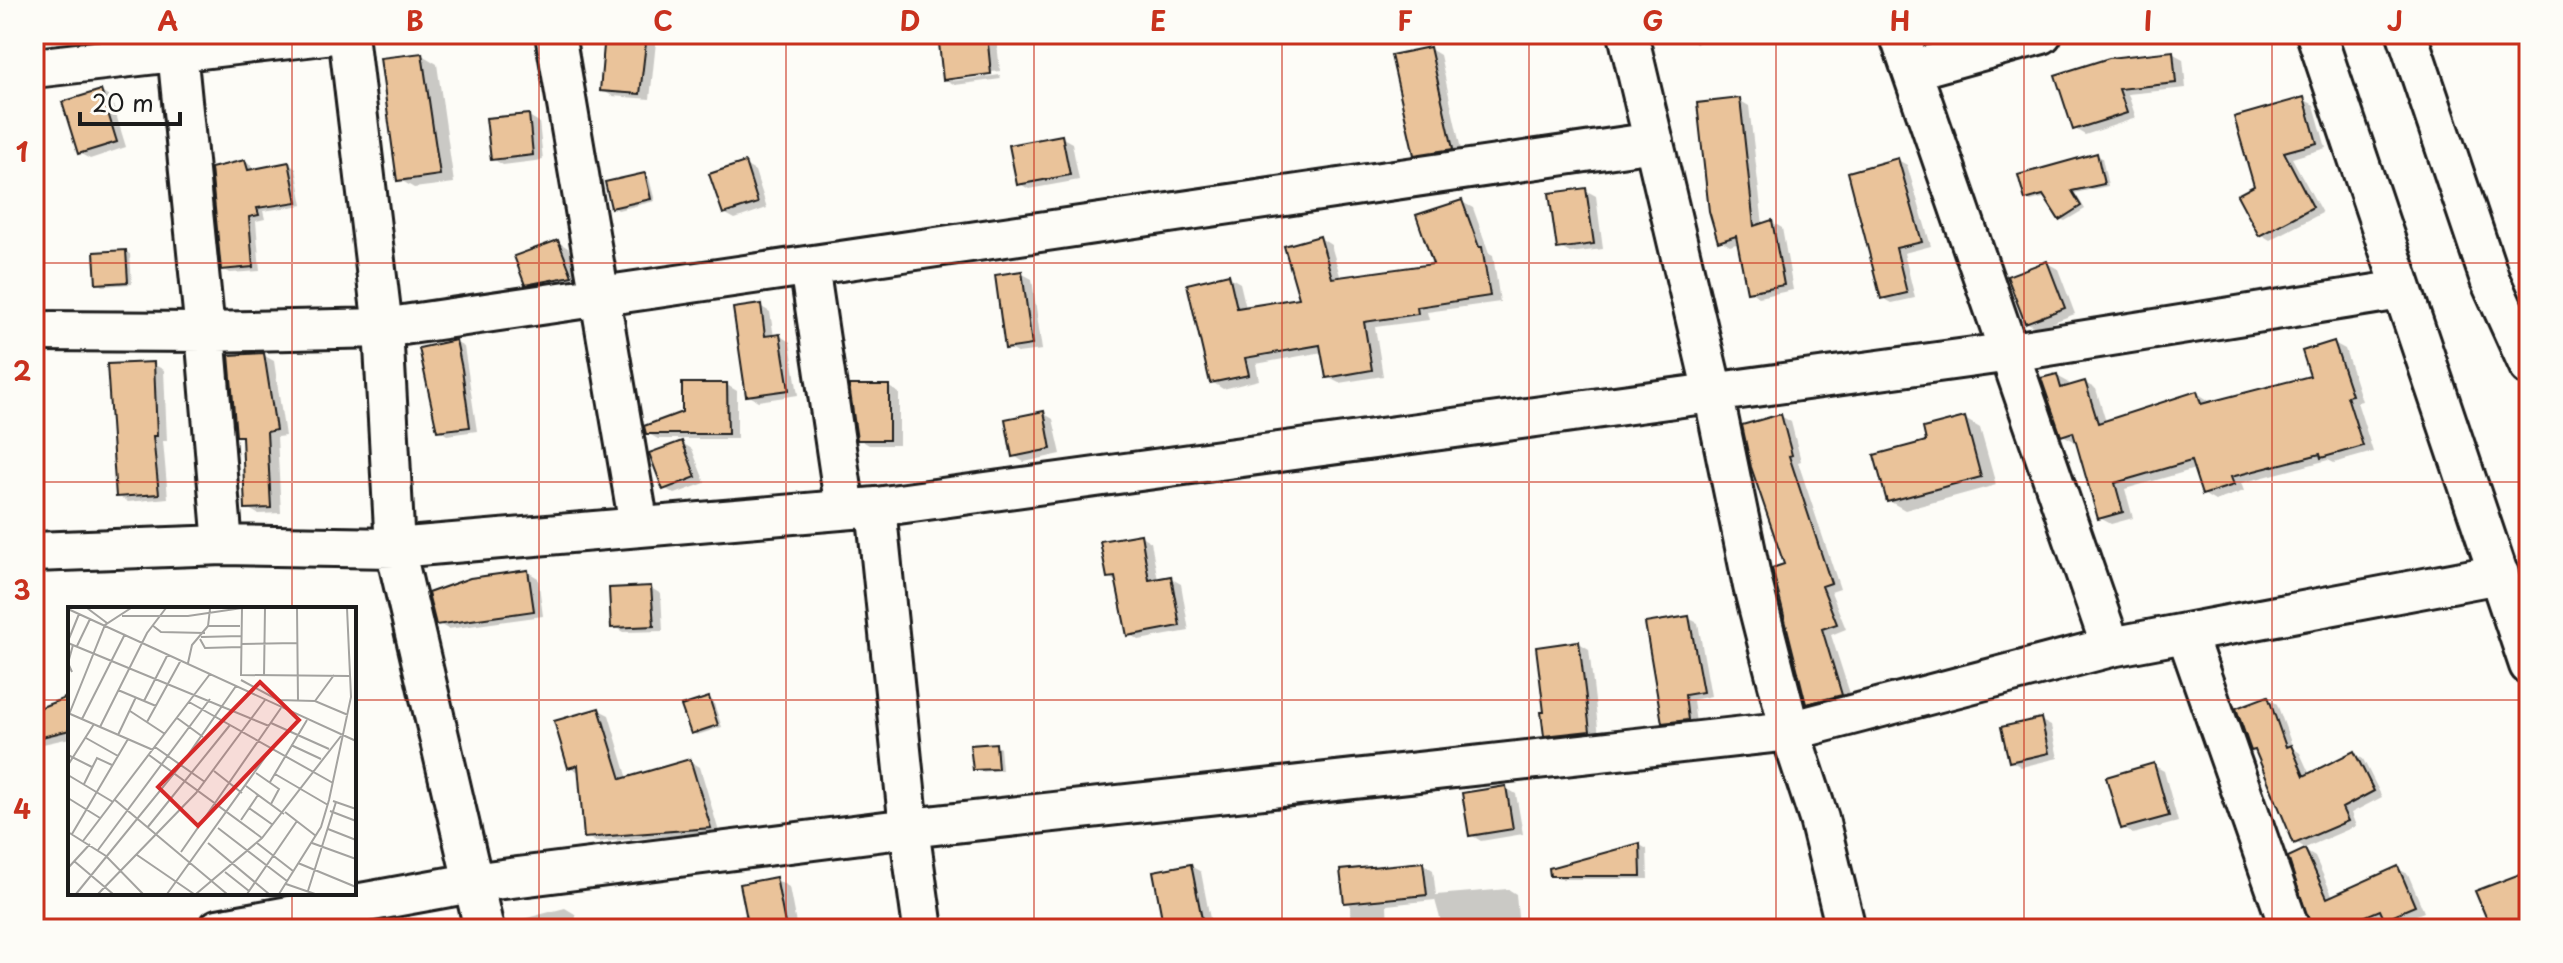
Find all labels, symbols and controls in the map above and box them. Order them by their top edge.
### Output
text: A [158,1,178,40]
text: B [406,1,424,40]
text: C [653,1,673,40]
text: D [900,1,920,40]
text: E [1150,1,1166,40]
text: F [1397,1,1413,40]
text: G [1642,1,1664,40]
text: H [1890,1,1910,40]
text: I [2144,1,2152,40]
text: J [2387,1,2403,40]
scale bar [80,76,180,126]
text: 20 m [92,84,154,120]
text: 1 [16,132,28,171]
text: 2 [13,351,31,390]
text: 3 [13,570,31,609]
inset map [68,607,356,895]
text: 4 [13,789,31,828]

